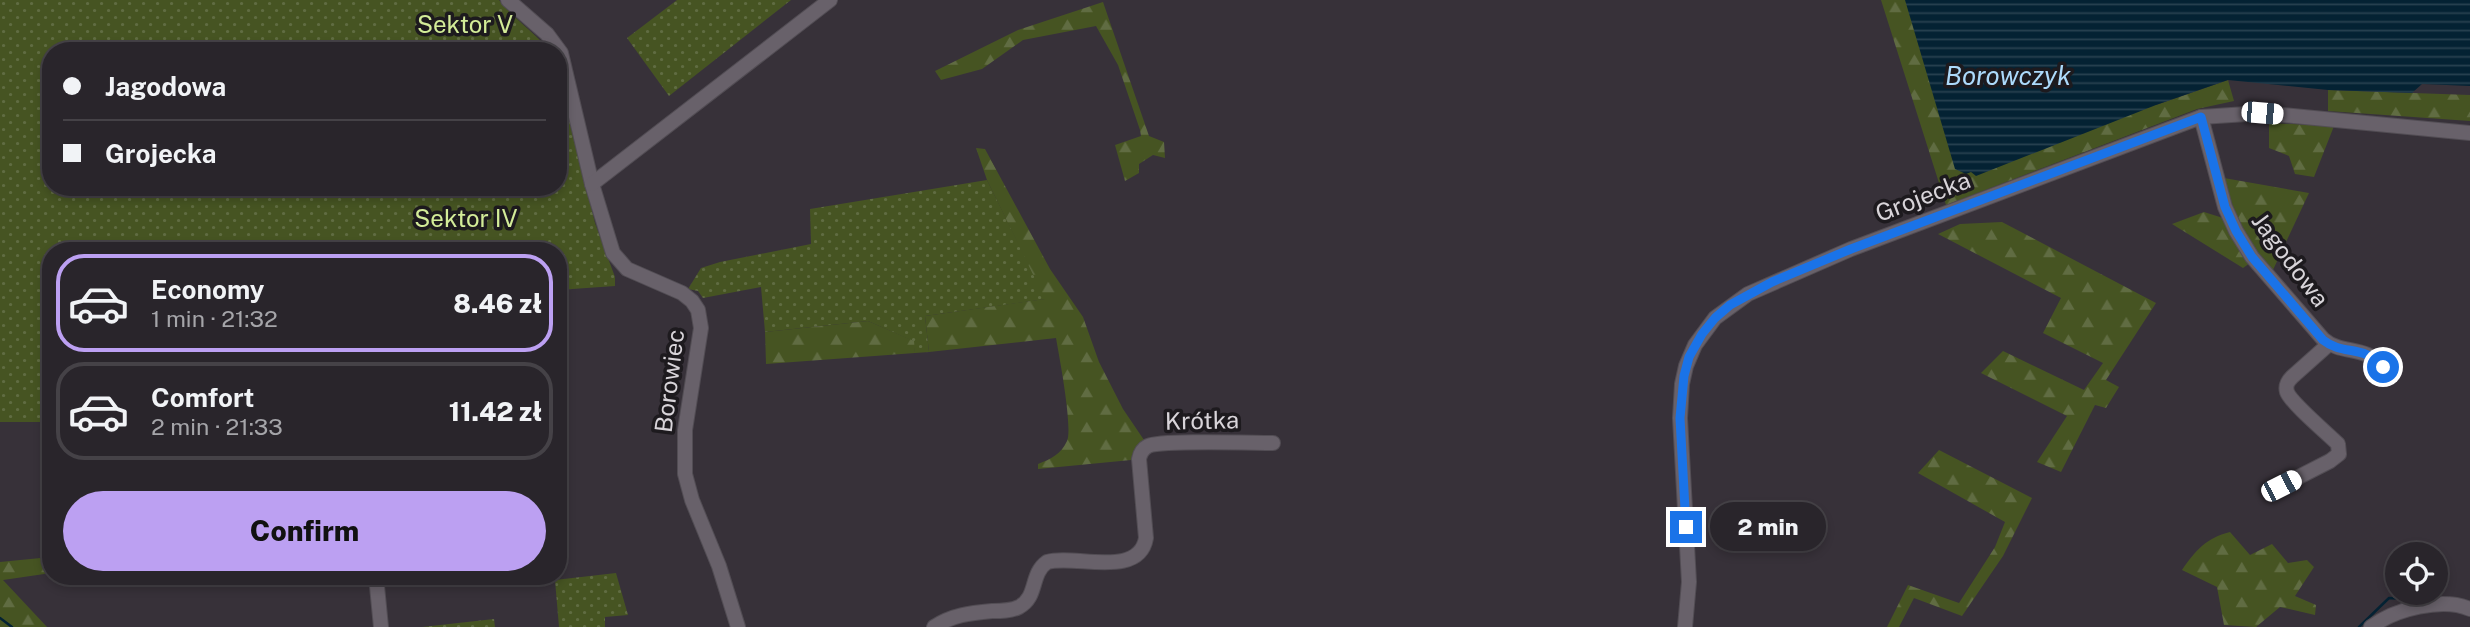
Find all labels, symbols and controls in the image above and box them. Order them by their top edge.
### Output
park label: Sektor V [417,10,513,38]
water label: Borowczyk [1945,60,2071,91]
text: Jagodowa [105,71,226,102]
car [2241,101,2284,125]
text: Grojecka [105,138,216,169]
street label: Grojecka [1871,165,1974,227]
park label: Sektor IV [414,204,518,232]
street label: Jagodowa [2246,207,2335,312]
icon: car [67,272,130,335]
text: Economy [151,274,264,305]
text: 8.46 zł [453,288,542,319]
text: 1 min · 21:32 [151,305,278,332]
street label: Borowiec [649,328,689,434]
route start [2367,351,2399,383]
icon: car [67,380,130,443]
text: Comfort [151,382,254,413]
text: 11.42 zł [449,396,542,427]
street label: Krótka [1165,405,1239,435]
text: 2 min · 21:33 [151,413,283,440]
car [2258,467,2305,505]
button: Confirm [63,491,546,571]
callout: 2 min [1710,503,1826,552]
route end [1670,511,1702,543]
text: 2 min [1737,513,1799,540]
map controls [2385,542,2448,605]
button: locate [2385,542,2448,605]

